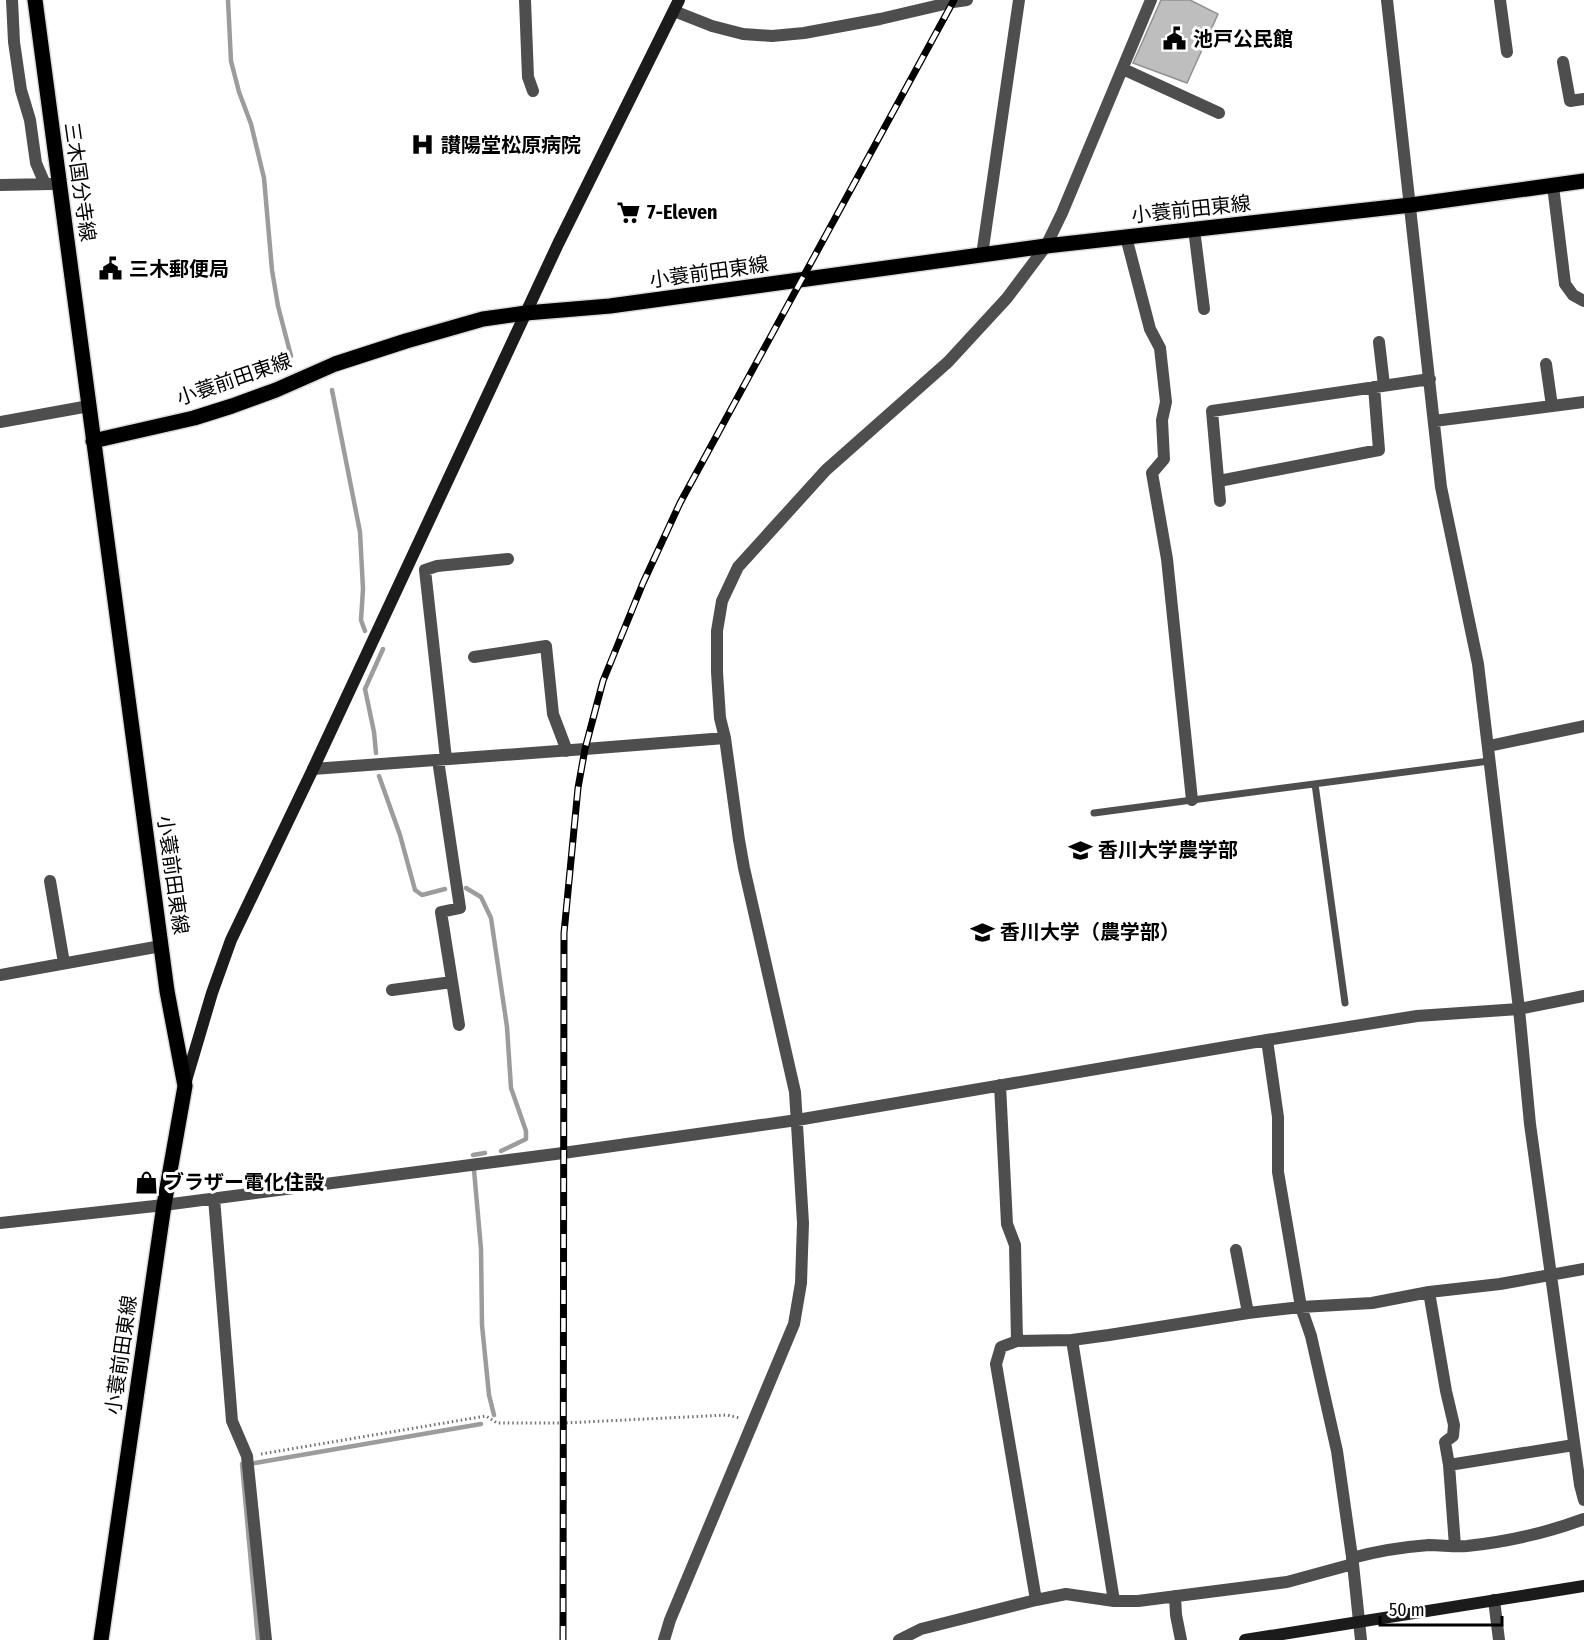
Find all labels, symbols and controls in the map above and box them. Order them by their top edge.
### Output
public building icon: 池戸公民館 [1162,26,1188,52]
place label: 池戸公民館 [1193,27,1293,51]
street label: 三木国分寺線 [60,121,100,243]
hospital icon: 讃陽堂松原病院 [410,132,436,158]
place label: 讃陽堂松原病院 [441,133,581,157]
street label: 小蓑前田東線 [1130,191,1252,227]
supermarket icon: 7-Eleven [616,199,642,225]
place label: 7-Eleven [647,200,718,224]
street label: 小蓑前田東線 [648,252,770,292]
public building icon: 三木郵便局 [98,256,124,282]
place label: 三木郵便局 [129,257,229,281]
street label: 小蓑前田東線 [173,348,295,410]
street label: 小蓑前田東線 [153,814,193,936]
school or university icon: 香川大学農学部 [1067,837,1093,863]
place label: 香川大学農学部 [1098,838,1238,862]
school or university icon: 香川大学（農学部） [969,919,995,945]
place label: 香川大学（農学部） [1000,920,1180,944]
shop icon: ブラザー電化住設 [133,1169,159,1195]
place label: ブラザー電化住設 [164,1170,324,1194]
street label: 小蓑前田東線 [101,1294,141,1416]
scale bar [1380,1589,1502,1627]
text: 50 m [1389,1599,1425,1621]

